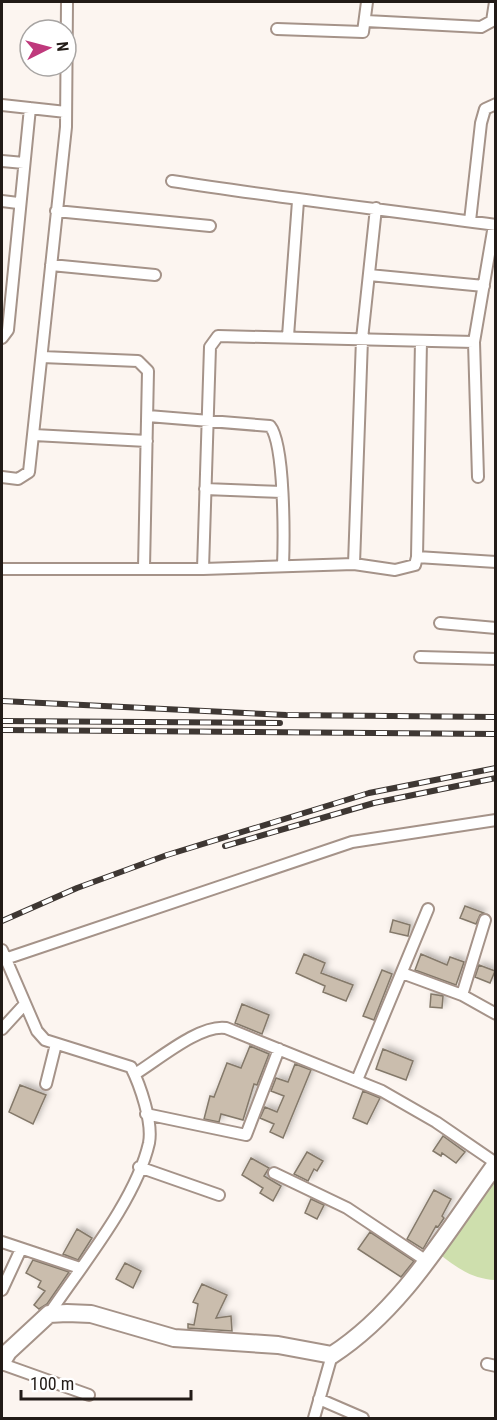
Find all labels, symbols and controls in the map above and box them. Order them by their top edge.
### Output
north arrow [18,18,78,78]
text: N [52,41,72,52]
scale bar [21,1363,190,1401]
text: 100 m [30,1373,74,1394]

